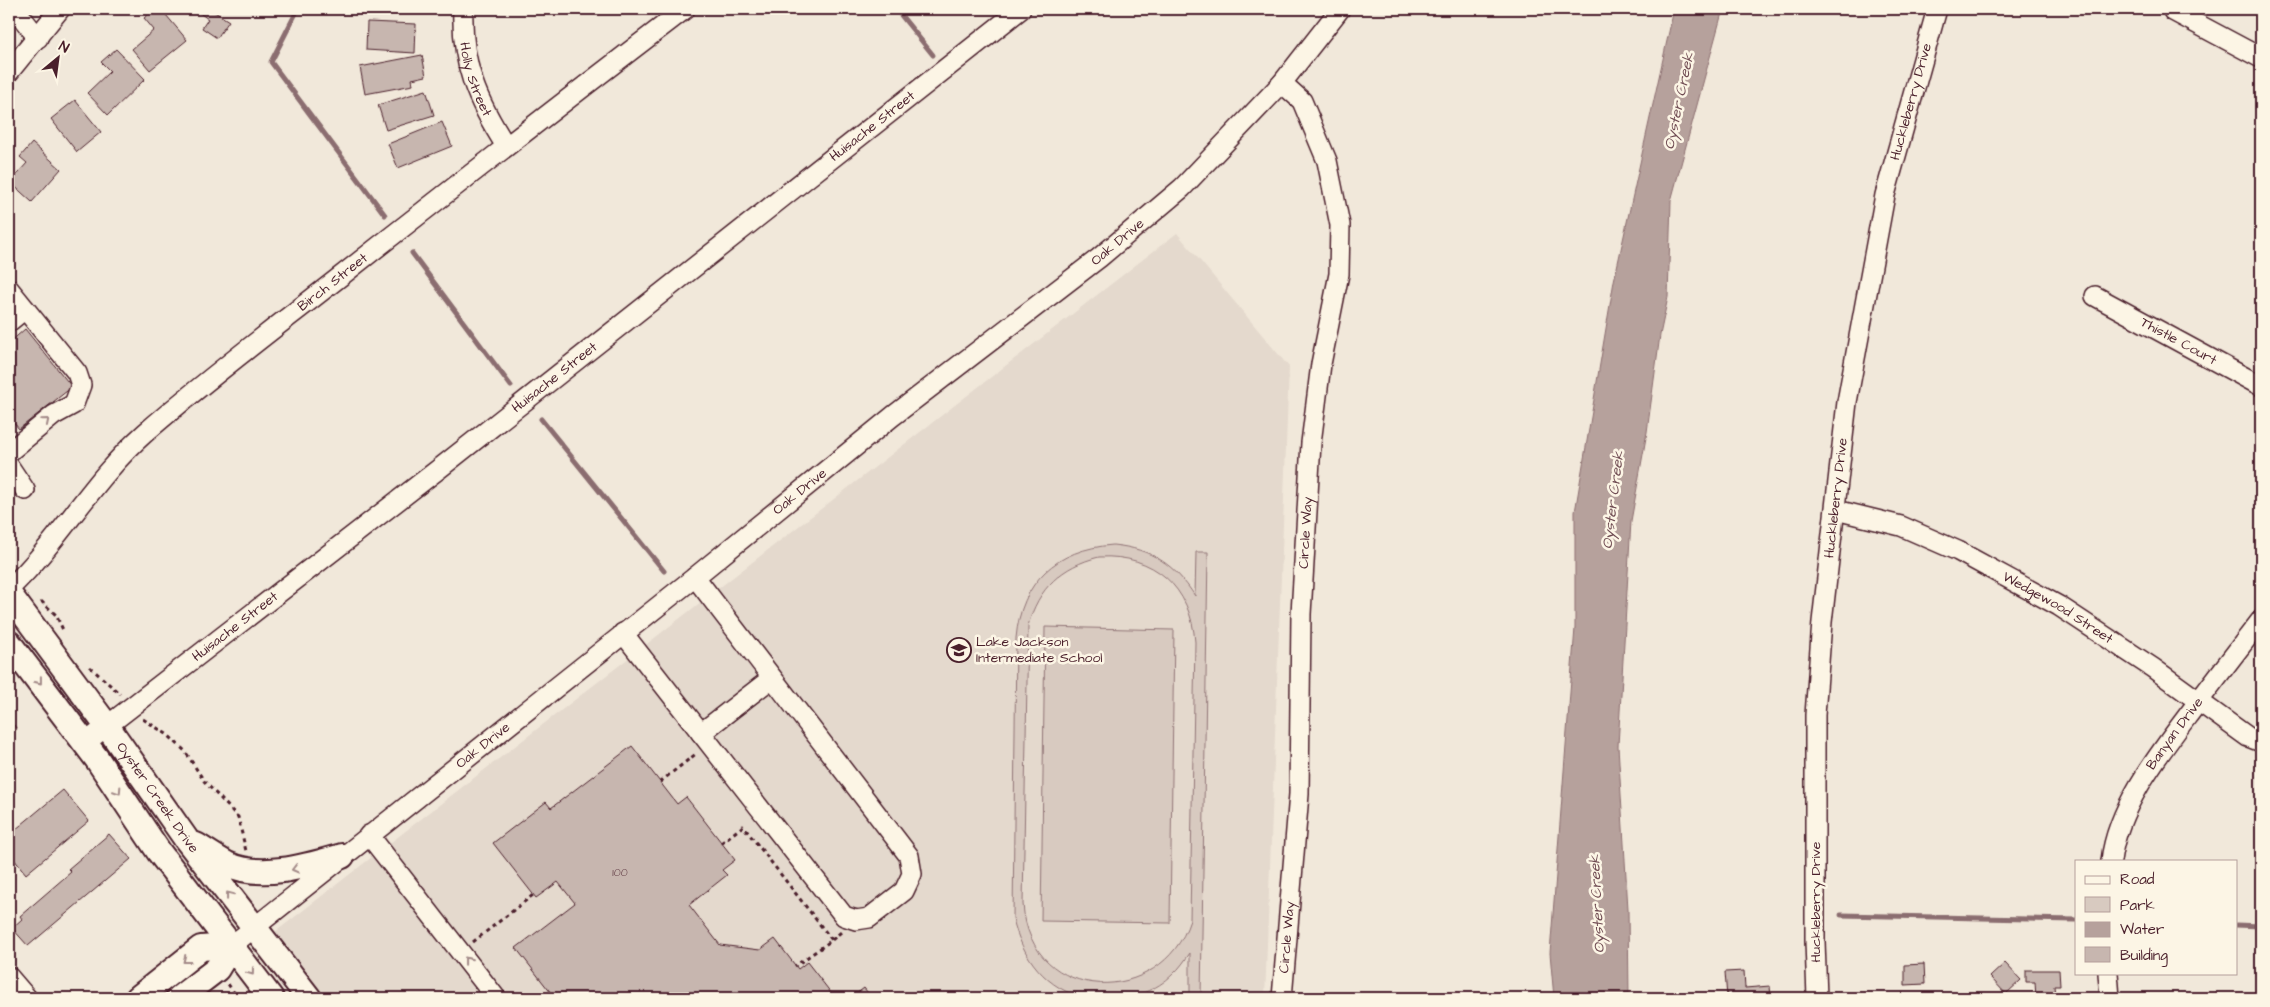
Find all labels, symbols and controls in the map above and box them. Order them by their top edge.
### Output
north arrow [32,32,82,82]
text: N [55,37,73,58]
street label: Huckleberry Drive [1885,40,1937,163]
street label: Holly Street [454,41,497,120]
water label: Oyster Creek [1658,50,1701,152]
street label: Huisache Street [825,86,920,167]
street label: Oak Drive [1087,214,1149,271]
street label: Birch Street [293,248,372,316]
street label: Thistle Court [2137,312,2221,370]
street label: Huisache Street [507,337,602,418]
one-way arrow [40,419,49,427]
street label: Huckleberry Drive [1819,437,1853,559]
water label: Oyster Creek [1597,449,1631,550]
street label: Oak Drive [769,463,832,520]
street label: Circle Way [1294,496,1318,569]
street label: Wedgewood Street [1999,567,2117,649]
street label: Huisache Street [188,587,283,666]
place label: Lake Jackson Intermediate School [976,632,1103,668]
school or university icon: Lake Jackson Intermediate School [946,637,972,663]
one-way arrow [33,675,41,684]
street label: Banyan Drive [2141,693,2208,774]
street label: Oak Drive [452,717,515,773]
street label: Oyster Creek Drive [111,738,204,858]
one-way arrow [112,785,121,795]
street label: Huckleberry Drive [1806,841,1826,962]
water label: Oyster Creek [1584,853,1611,954]
legend [2075,860,2238,974]
one-way arrow [290,863,299,874]
house number: 100 [612,865,628,880]
text: Road [2120,869,2155,890]
one-way arrow [226,892,235,901]
text: Park [2120,895,2155,916]
street label: Circle Way [1274,900,1300,974]
text: Water [2120,919,2164,940]
text: Building [2120,945,2168,967]
one-way arrow [183,954,192,962]
one-way arrow [464,957,472,966]
one-way arrow [246,966,254,975]

